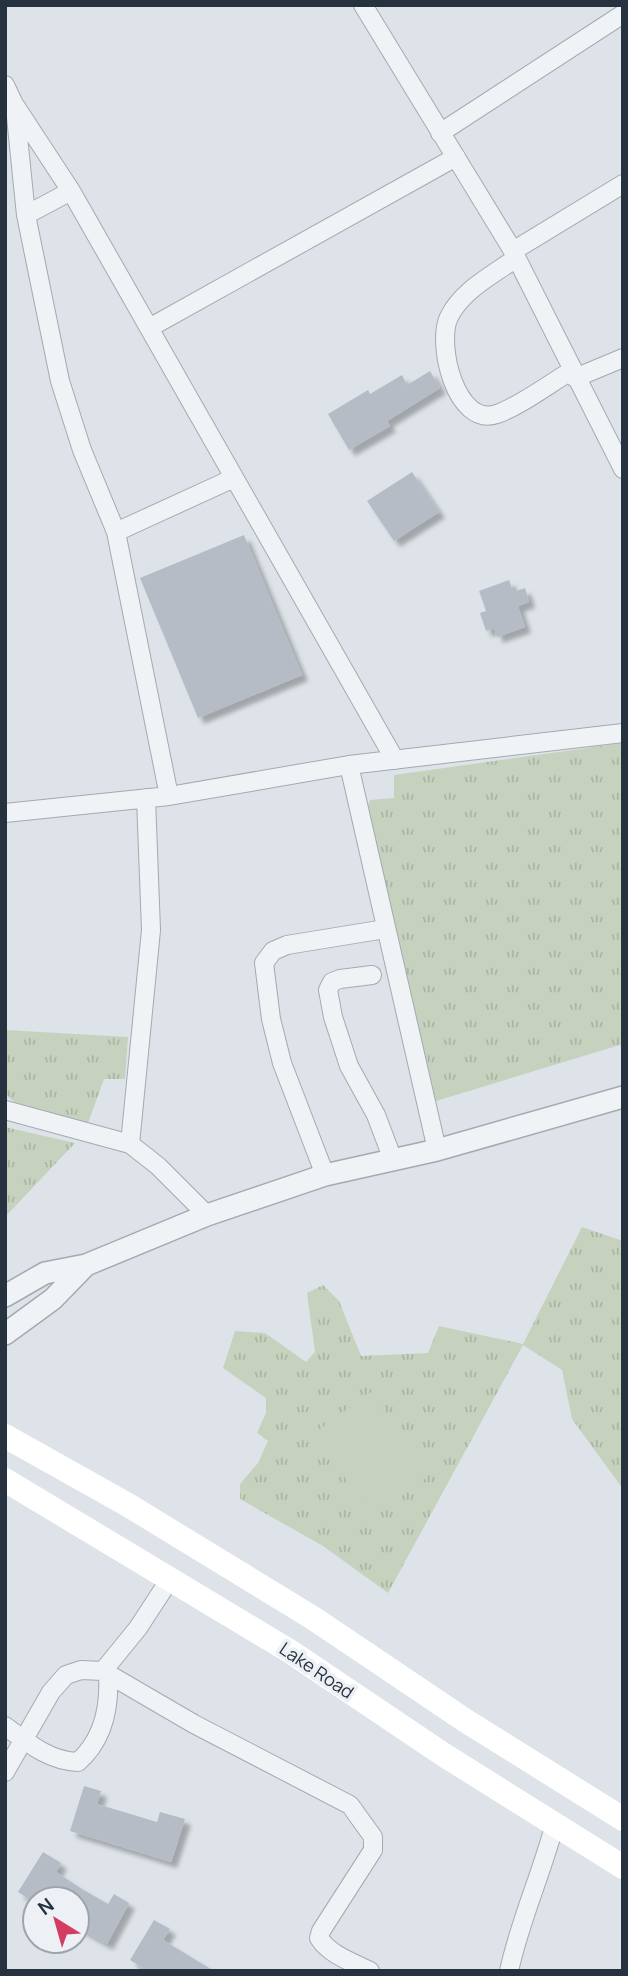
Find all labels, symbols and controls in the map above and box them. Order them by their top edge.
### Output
street label: Lake Road [275,1636,359,1704]
north arrow [21,1885,91,1955]
text: N [32,1892,59,1921]

